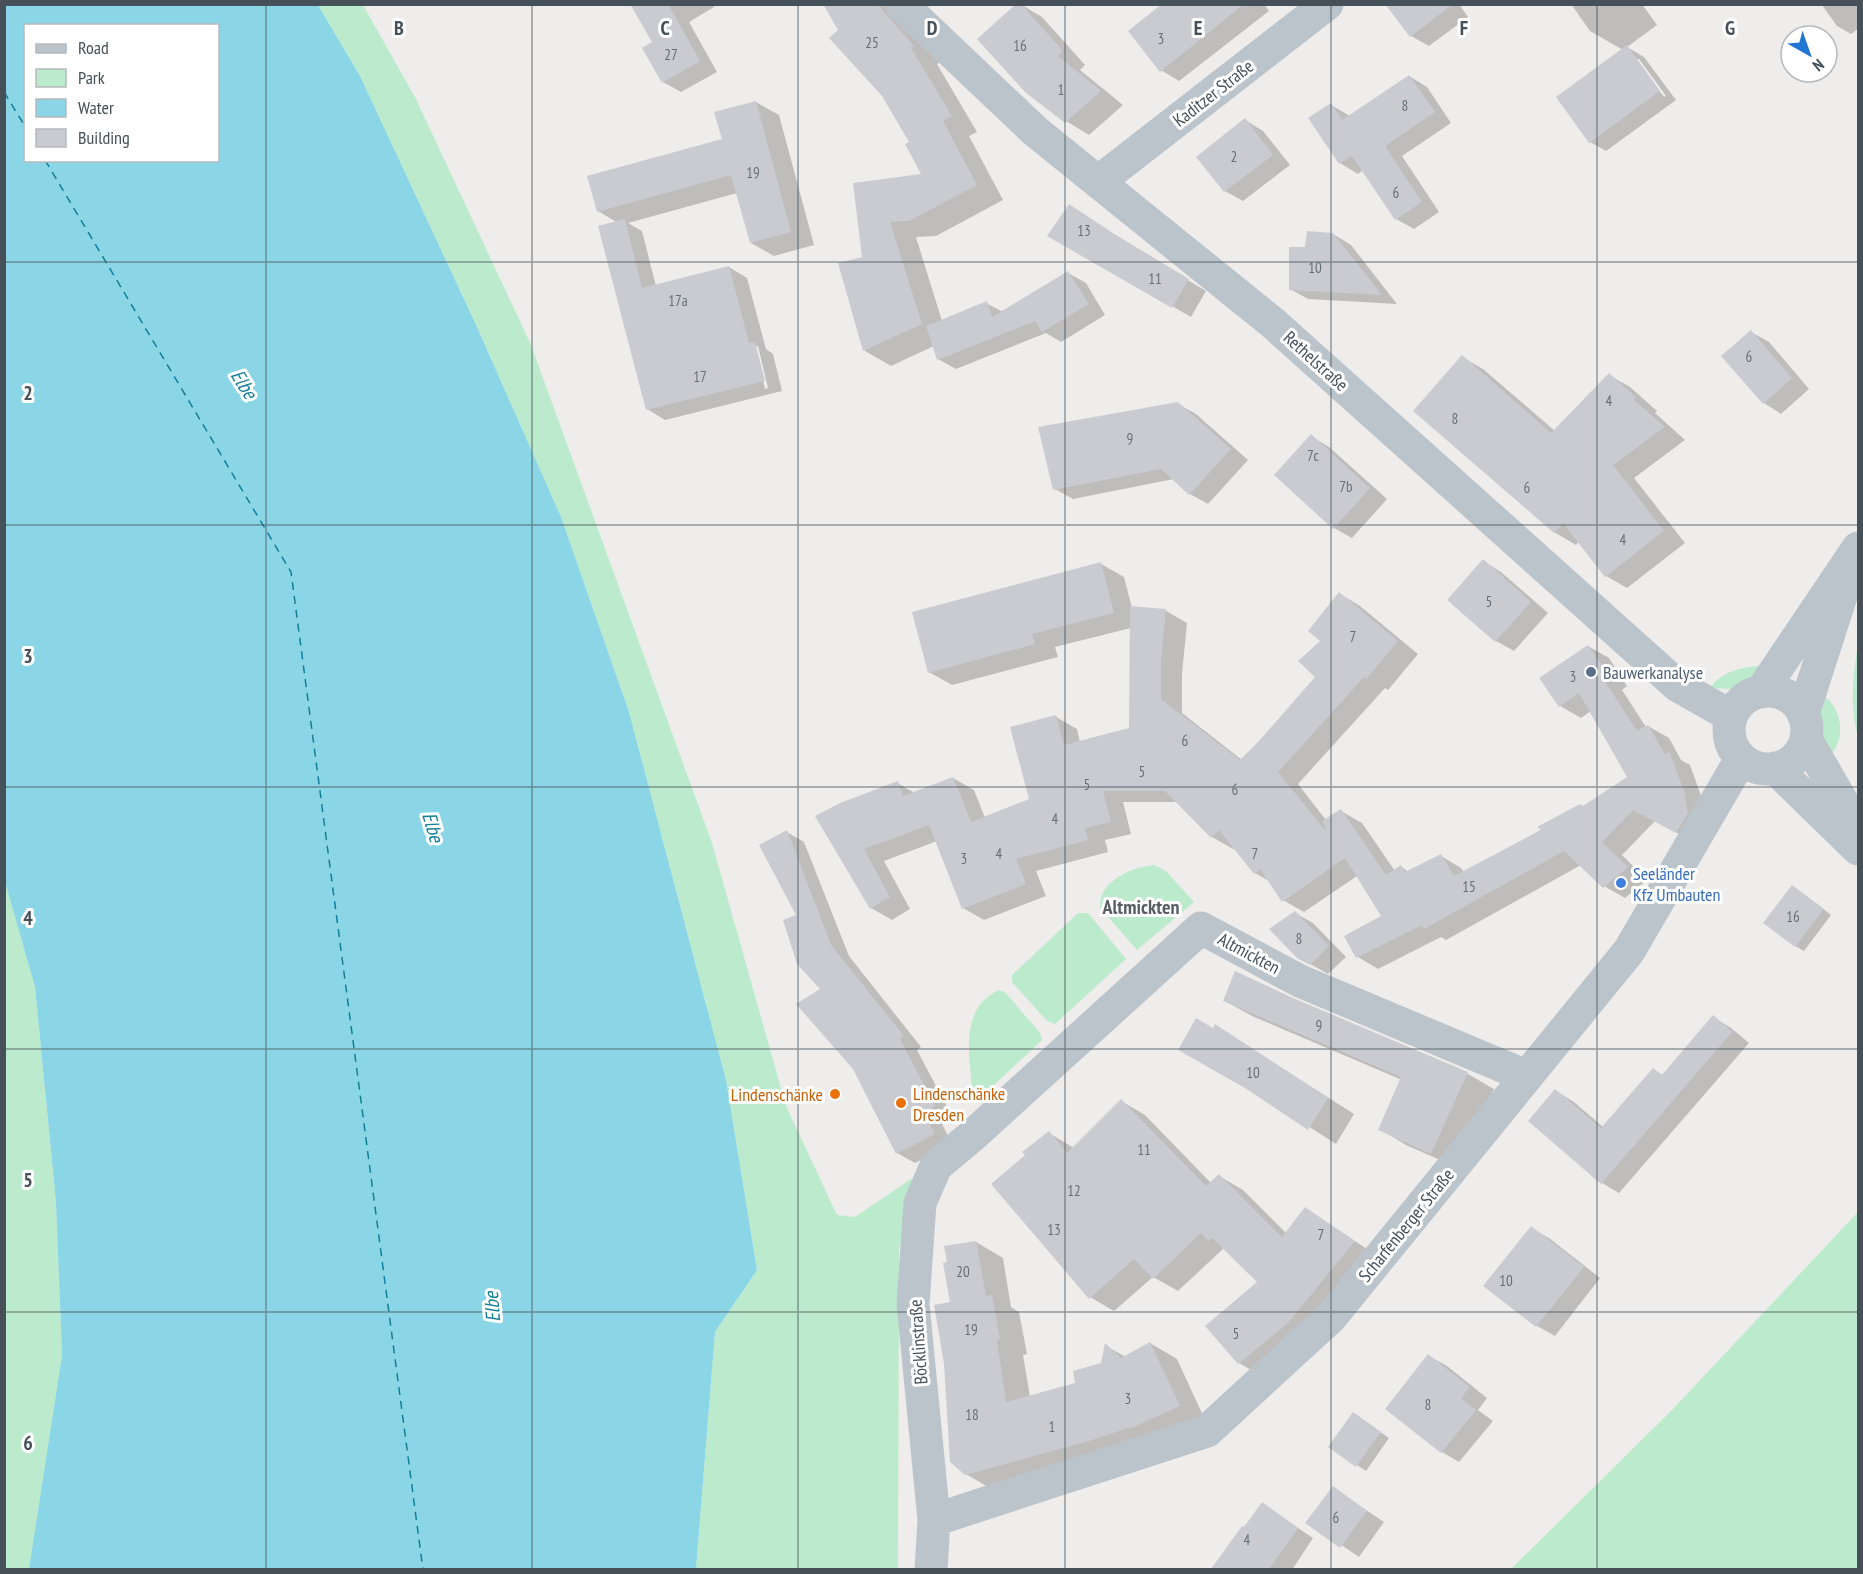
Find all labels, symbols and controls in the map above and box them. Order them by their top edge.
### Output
text: B [394,15,404,41]
text: C [660,15,670,41]
text: D [927,15,938,41]
text: E [1194,15,1202,41]
text: F [1460,15,1468,41]
text: G [1725,15,1735,41]
legend [24,24,219,162]
north arrow [1779,24,1839,84]
house number: 3 [1158,29,1164,48]
house number: 25 [865,33,879,52]
text: Road [78,36,109,59]
house number: 16 [1013,36,1027,55]
house number: 27 [664,45,678,64]
street label: Kaditzer Straße [1168,54,1258,132]
text: N [1809,55,1828,76]
text: Park [78,66,105,89]
house number: 1 [1058,80,1064,99]
text: Water [78,96,114,119]
house number: 8 [1402,96,1408,115]
text: Building [78,126,130,149]
house number: 2 [1231,147,1237,166]
house number: 19 [746,163,760,182]
house number: 6 [1393,183,1400,202]
house number: 13 [1077,221,1091,240]
house number: 10 [1308,258,1322,277]
house number: 11 [1148,269,1162,288]
house number: 17a [668,291,688,310]
street label: Rethelstraße [1279,326,1353,396]
house number: 6 [1746,347,1753,366]
water label: Elbe [225,364,264,405]
house number: 17 [693,367,707,386]
text: 2 [23,380,33,406]
house number: 4 [1606,391,1613,410]
house number: 8 [1452,409,1458,428]
house number: 9 [1127,429,1133,448]
house number: 7c [1307,446,1320,465]
house number: 7b [1339,477,1353,496]
house number: 6 [1524,478,1531,497]
house number: 4 [1620,530,1627,549]
house number: 5 [1486,592,1492,611]
house number: 7 [1350,627,1356,646]
text: 3 [23,643,33,669]
place label: Bauwerkanalyse [1603,661,1703,684]
marker: Bauwerkanalyse [1584,665,1598,679]
house number: 3 [1570,667,1576,686]
house number: 6 [1182,731,1189,750]
house number: 5 [1139,762,1145,781]
house number: 5 [1084,775,1090,794]
house number: 6 [1232,780,1239,799]
water label: Elbe [416,809,450,847]
house number: 4 [1052,809,1059,828]
house number: 4 [996,844,1003,863]
house number: 7 [1252,844,1258,863]
house number: 3 [961,849,967,868]
place label: Seeländer Kfz Umbauten [1633,862,1720,906]
marker: Seeländer Kfz Umbauten [1614,876,1628,890]
house number: 15 [1462,877,1476,896]
district label: Altmickten [1101,894,1180,920]
text: 4 [23,905,33,931]
house number: 16 [1786,907,1800,926]
street label: Altmickten [1214,927,1284,979]
house number: 8 [1296,929,1302,948]
house number: 9 [1316,1016,1322,1035]
house number: 10 [1246,1063,1260,1082]
place label: Lindenschänke Dresden [913,1082,1005,1126]
place label: Lindenschänke [731,1083,823,1106]
marker: Lindenschänke [828,1087,842,1101]
marker: Lindenschänke Dresden [894,1096,908,1110]
house number: 11 [1137,1140,1151,1159]
street label: Scharfenberger Straße [1353,1164,1459,1286]
text: 5 [23,1167,33,1193]
house number: 12 [1067,1181,1081,1200]
house number: 13 [1047,1220,1061,1239]
house number: 7 [1318,1225,1324,1244]
house number: 20 [956,1262,970,1281]
house number: 10 [1499,1271,1513,1290]
water label: Elbe [478,1289,506,1323]
street label: Böcklinstraße [904,1299,932,1385]
house number: 19 [964,1320,978,1339]
house number: 5 [1233,1324,1239,1343]
house number: 3 [1125,1389,1131,1408]
house number: 8 [1425,1395,1431,1414]
house number: 18 [965,1405,979,1424]
house number: 1 [1049,1417,1055,1436]
text: 6 [23,1430,33,1456]
house number: 6 [1333,1508,1340,1527]
house number: 4 [1244,1530,1251,1549]

